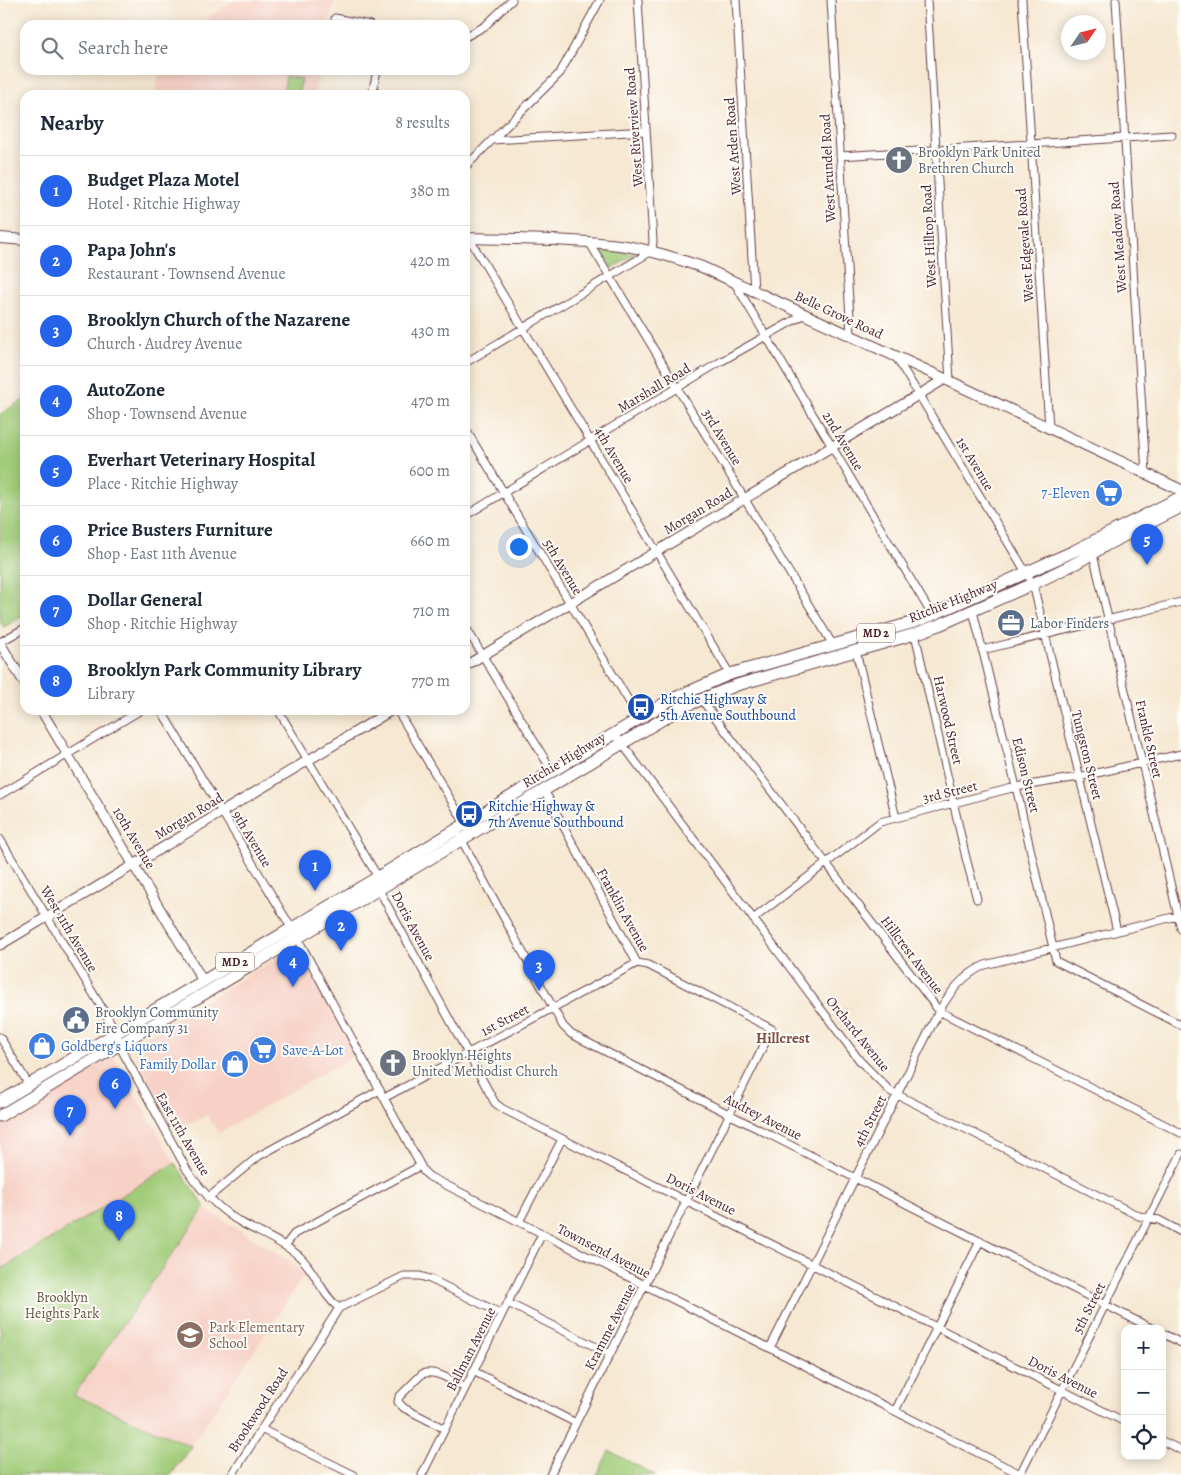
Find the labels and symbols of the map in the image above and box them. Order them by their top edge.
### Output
north arrow [1061,15,1106,60]
street label: West Riverview Road [620,66,648,188]
street label: West Arden Road [720,96,746,196]
street label: West Arundel Road [816,113,840,224]
place label: Brooklyn Park United Brethren Church [918,143,1041,178]
church icon: Brooklyn Park United Brethren Church [884,145,914,175]
street label: West Meadow Road [1105,180,1131,294]
street label: West Hilltop Road [917,183,941,289]
street label: West Edgevale Road [1012,187,1039,304]
street label: Belle Grove Road [792,286,887,344]
street label: Marshall Road [614,358,694,417]
street label: 3rd Avenue [698,405,746,469]
street label: 2nd Avenue [818,408,868,474]
street label: 4th Avenue [590,423,638,487]
street label: 1st Avenue [952,434,998,494]
supermarket icon: 7-Eleven [1094,478,1124,508]
street label: Morgan Road [660,483,736,539]
place label: 7-Eleven [1041,484,1090,503]
pin: 5 [1131,524,1163,565]
your location [506,534,532,560]
street label: 5th Avenue [539,535,587,599]
street label: Ritchie Highway [906,574,1001,627]
office icon: Labor Finders [996,608,1026,638]
place label: Labor Finders [1030,614,1109,633]
road number: MD 2 [857,624,895,642]
street label: Harwood Street [929,674,968,767]
place label: Ritchie Highway & 5th Avenue Southbound [660,690,796,725]
bus stop icon: Ritchie Highway & 5th Avenue Southbound [626,692,656,722]
street label: Frankle Street [1131,698,1167,781]
street label: Tungston Street [1067,708,1107,802]
street label: Ritchie Highway [519,727,610,792]
street label: Edison Street [1007,735,1045,815]
street label: 3rd Street [921,776,980,808]
street label: Morgan Road [151,788,227,844]
place label: Ritchie Highway & 7th Avenue Southbound [488,797,624,832]
bus stop icon: Ritchie Highway & 7th Avenue Southbound [454,799,484,829]
street label: 10th Avenue [108,804,160,872]
street label: 9th Avenue [228,807,276,871]
pin: 1 [299,850,331,891]
street label: Franklin Avenue [592,865,654,955]
street label: West 11th Avenue [35,881,102,976]
street label: Doris Avenue [387,888,439,964]
pin: 2 [325,910,357,951]
street label: Hillcrest Avenue [876,912,948,998]
pin: 4 [277,946,309,987]
pin: 3 [523,950,555,991]
road number: MD 2 [216,952,254,972]
street label: Orchard Avenue [822,992,894,1076]
street label: 1st Street [477,999,533,1041]
place label: Brooklyn Community Fire Company 31 [95,1003,219,1038]
public building icon: Brooklyn Community Fire Company 31 [61,1005,91,1035]
district label: Hillcrest [756,1028,810,1048]
shop icon: Goldberg's Liquors [27,1031,57,1061]
supermarket icon: Save-A-Lot [248,1035,278,1065]
place label: Goldberg's Liquors [61,1037,168,1056]
place label: Save-A-Lot [282,1041,344,1060]
place label: Brooklyn Heights United Methodist Church [412,1046,558,1081]
church icon: Brooklyn Heights United Methodist Church [378,1048,408,1078]
shop icon: Family Dollar [220,1049,250,1079]
place label: Family Dollar [139,1055,217,1074]
pin: 6 [99,1068,131,1109]
street label: East 11th Avenue [151,1089,215,1179]
street label: Audrey Avenue [720,1089,805,1145]
street label: 4th Street [849,1092,891,1150]
pin: 7 [54,1095,86,1136]
street label: Doris Avenue [663,1168,739,1220]
pin: 8 [103,1200,135,1241]
street label: Townsend Avenue [554,1219,654,1283]
street label: 5th Street [1068,1279,1110,1337]
street label: Kramme Avenue [580,1281,640,1373]
park label: Brooklyn Heights Park [25,1288,99,1323]
street label: Ballman Avenue [442,1304,500,1394]
place label: Park Elementary School [209,1318,305,1353]
school or university icon: Park Elementary School [175,1320,205,1350]
street label: Doris Avenue [1025,1351,1101,1403]
street label: Brookwood Road [224,1364,293,1456]

